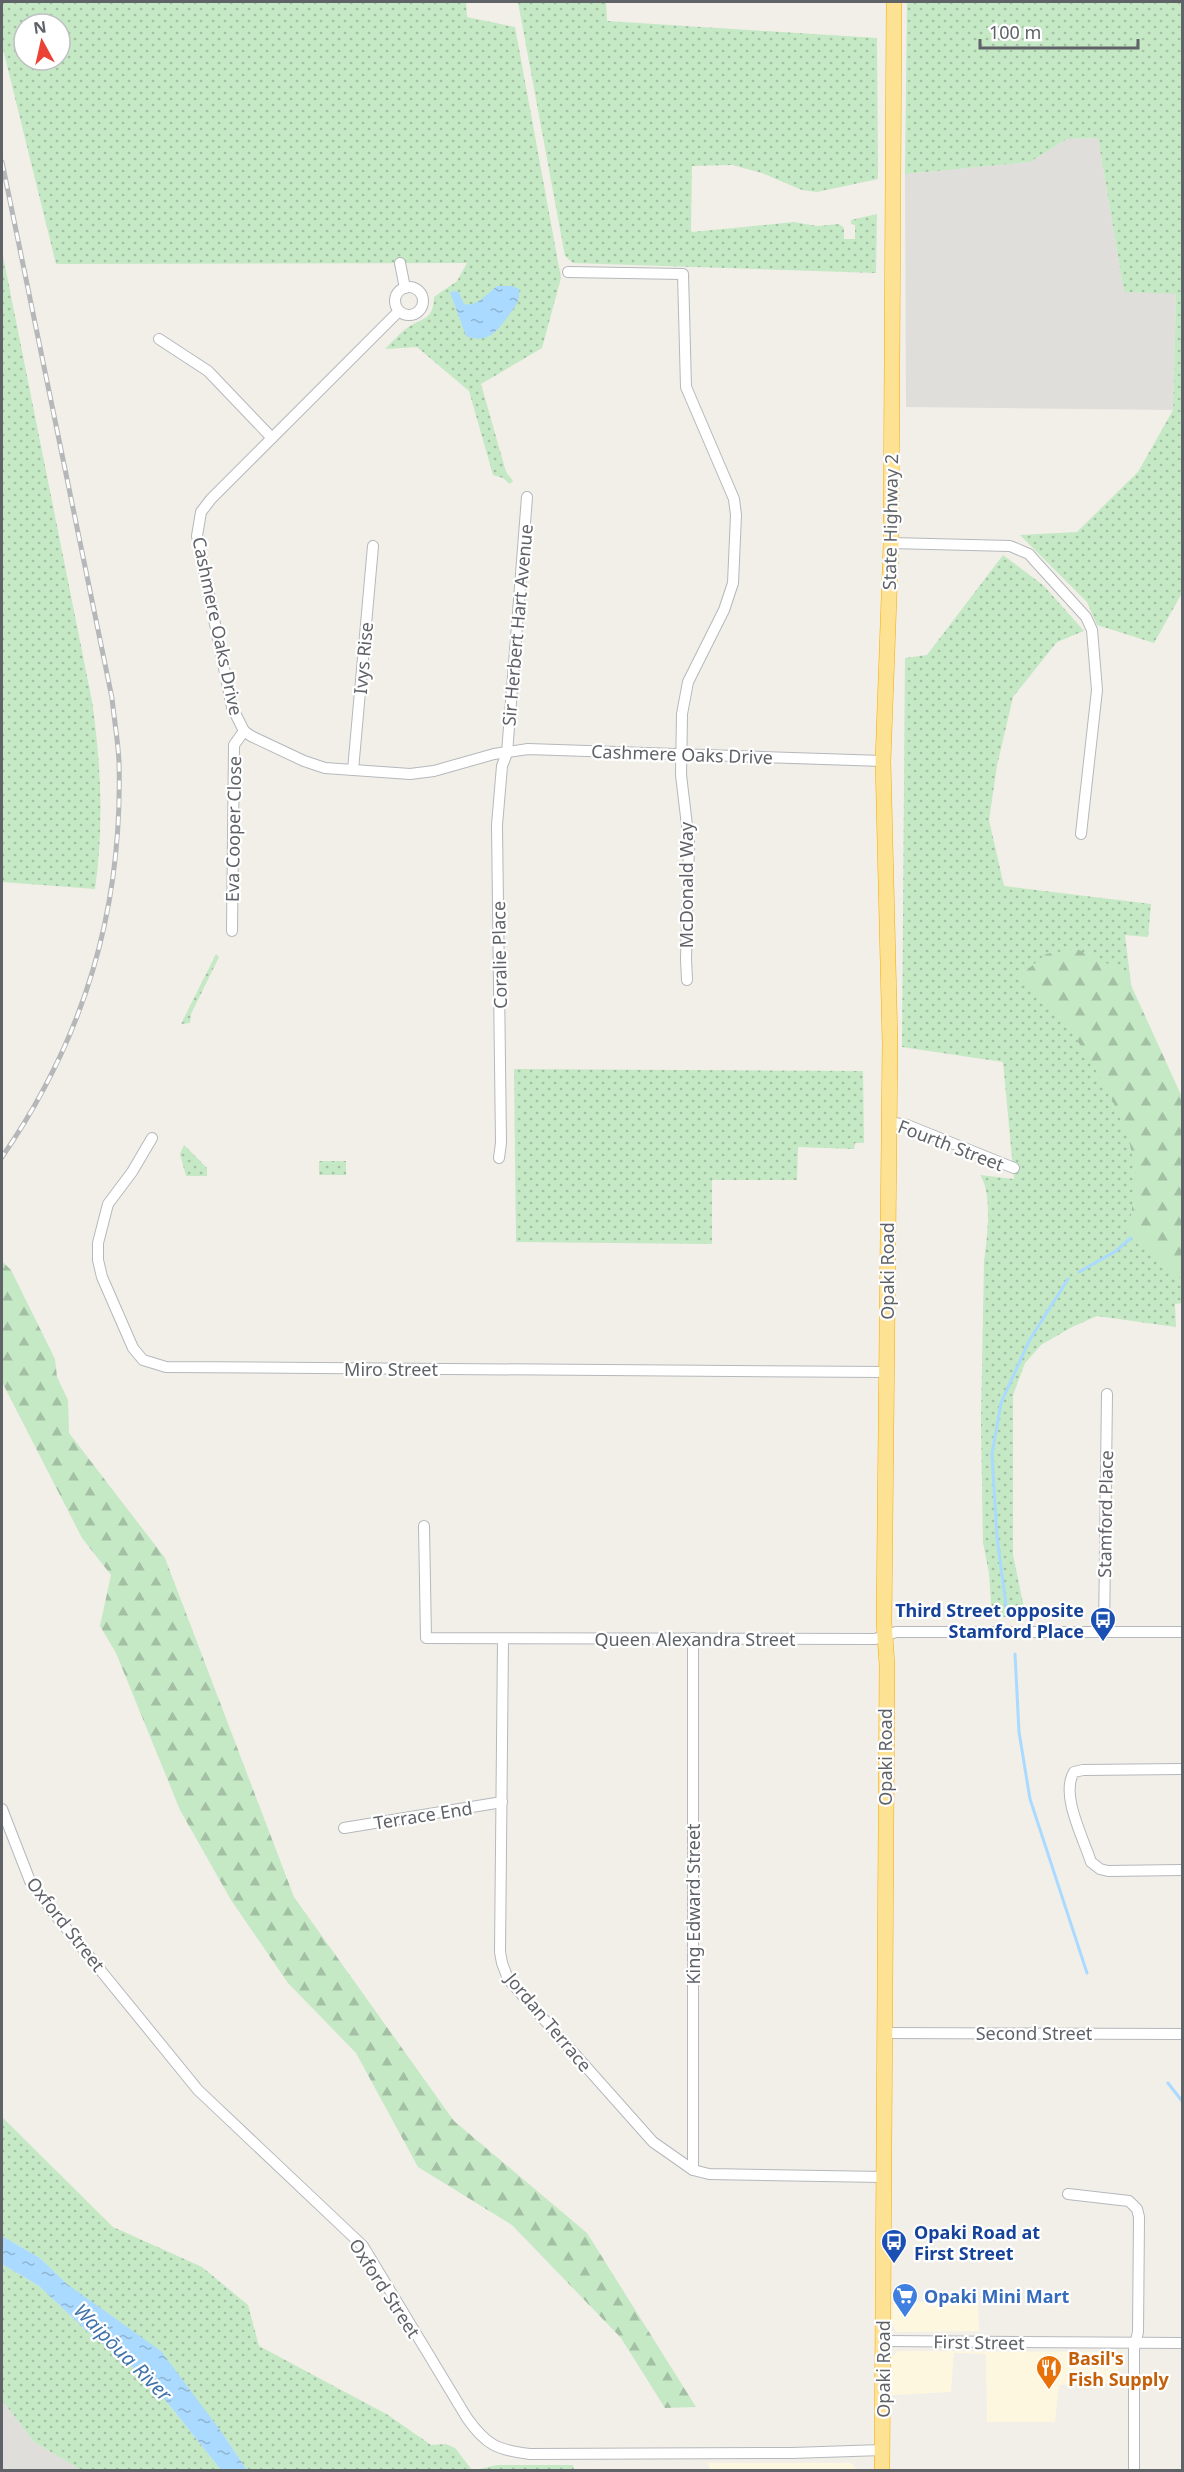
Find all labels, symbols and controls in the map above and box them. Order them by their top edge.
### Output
north arrow [12,12,72,72]
scale bar [980,12,1138,50]
text: N [32,15,48,39]
text: 100 m [989,20,1041,44]
street label: State Highway 2 [877,454,903,590]
street label: Sir Herbert Hart Avenue [496,523,538,727]
street label: Cashmere Oaks Drive [187,535,249,717]
street label: Ivys Rise [348,621,378,695]
street label: Cashmere Oaks Drive [591,739,773,769]
street label: Eva Cooper Close [220,756,246,902]
street label: McDonald Way [674,821,698,948]
street label: Coralie Place [486,901,512,1009]
street label: Fourth Street [895,1114,1008,1176]
street label: Opaki Road [875,1222,899,1320]
street label: Miro Street [344,1357,438,1381]
street label: Stamford Place [1092,1450,1118,1578]
place label: Third Street opposite Stamford Place [895,1598,1084,1643]
bus stop icon: Third Street opposite Stamford Place [1088,1605,1118,1643]
street label: Queen Alexandra Street [594,1627,796,1651]
street label: Opaki Road [873,1708,897,1806]
street label: Terrace End [372,1795,474,1835]
street label: King Edward Street [681,1823,705,1985]
street label: Oxford Street [22,1872,111,1977]
street label: Jordan Terrace [499,1966,597,2077]
street label: Second Street [976,2021,1093,2045]
place label: Opaki Road at First Street [914,2220,1040,2265]
bus stop icon: Opaki Road at First Street [879,2227,909,2265]
street label: Oxford Street [344,2234,426,2343]
supermarket icon: Opaki Mini Mart [890,2281,920,2319]
place label: Opaki Mini Mart [924,2284,1070,2308]
water label: Waipōua River [68,2297,179,2408]
street label: Opaki Road [871,2320,895,2418]
street label: First Street [933,2329,1025,2355]
place label: Basil's Fish Supply [1068,2346,1169,2391]
restaurant icon: Basil's Fish Supply [1034,2353,1064,2391]

